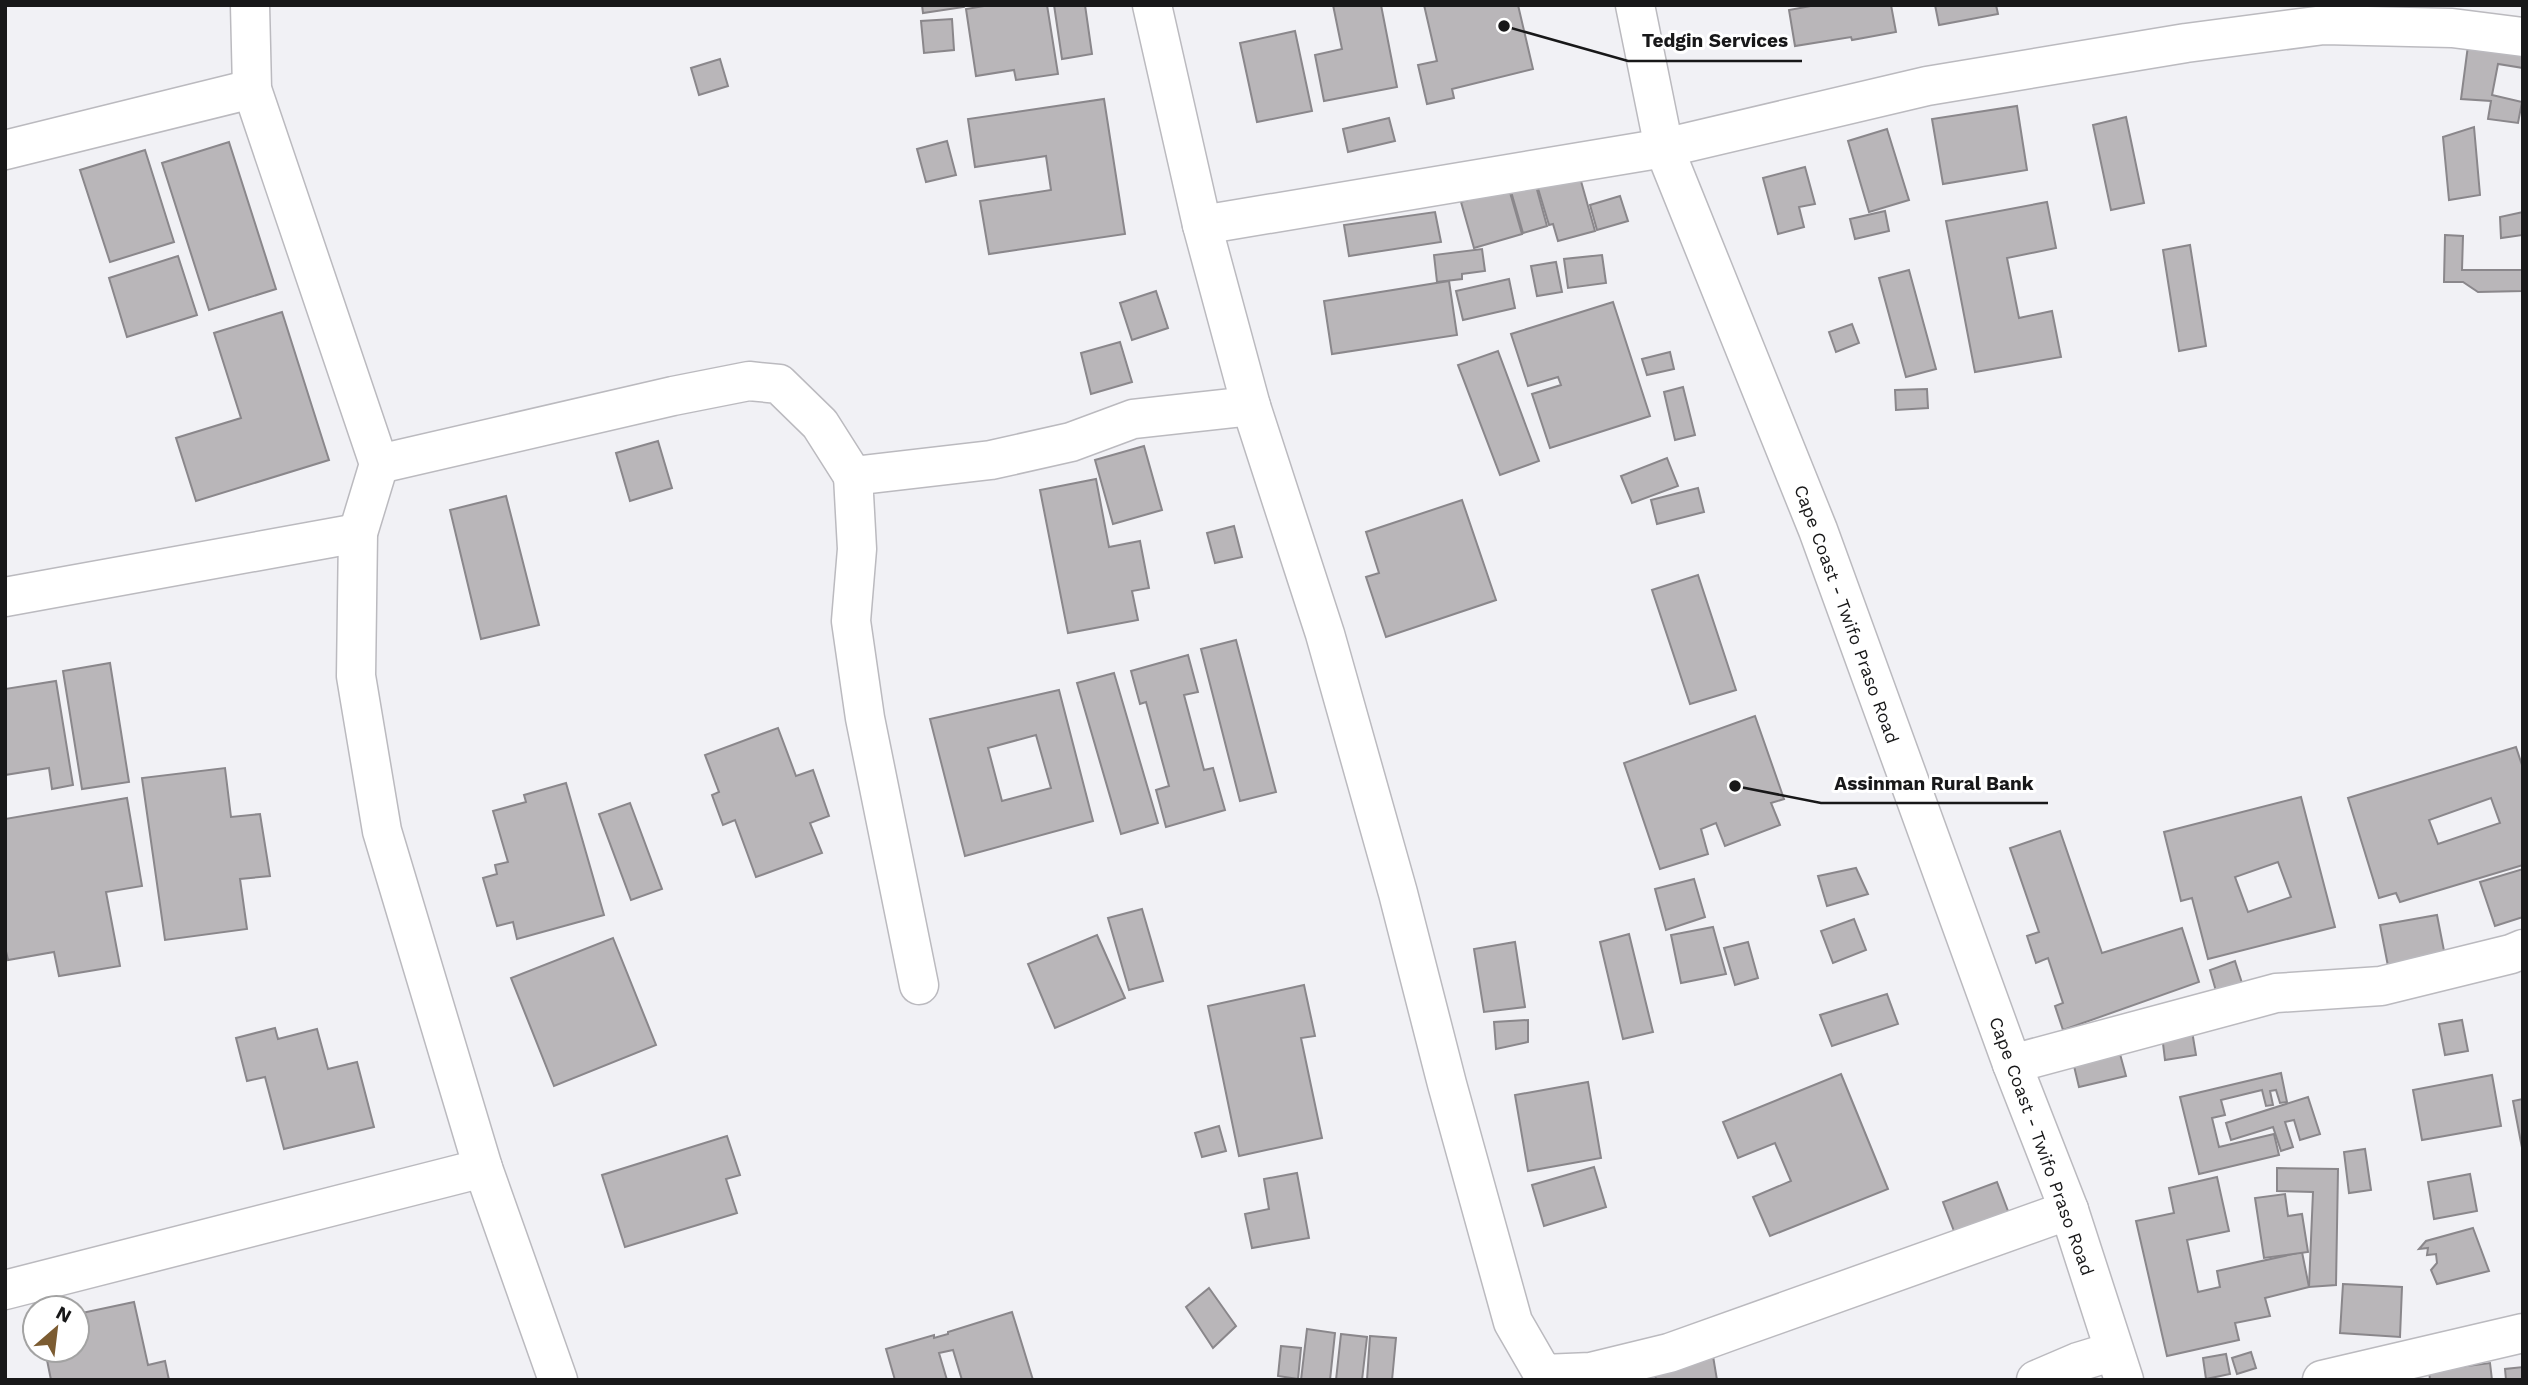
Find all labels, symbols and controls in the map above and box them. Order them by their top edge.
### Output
callout: Tedgin Services [1628,21,1802,61]
text: Tedgin Services [1642,29,1788,52]
street label: Cape Coast - Twifo Praso Road [1790,482,1904,746]
callout: Assinman Rural Bank [1821,763,2048,803]
text: Assinman Rural Bank [1834,772,2034,795]
street label: Cape Coast - Twifo Praso Road [1985,1014,2099,1278]
north arrow [21,1294,91,1364]
text: N [52,1301,75,1328]

